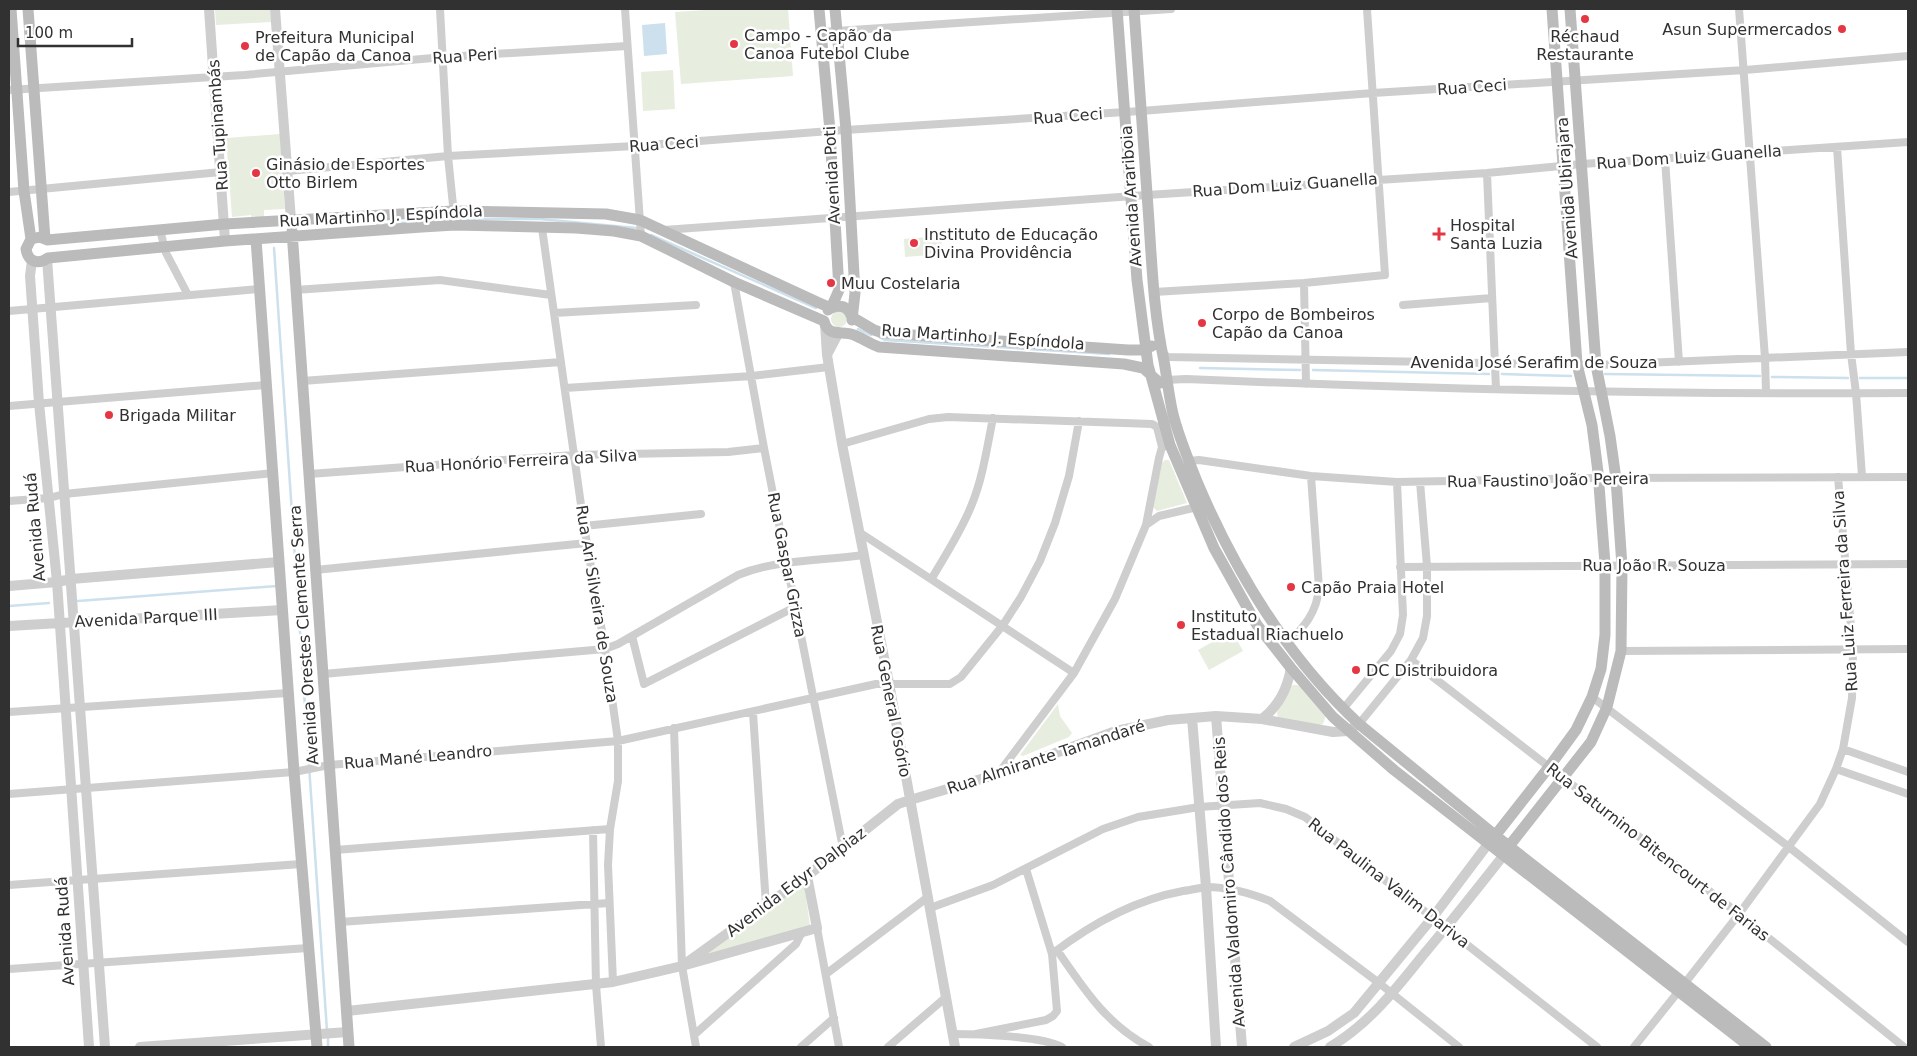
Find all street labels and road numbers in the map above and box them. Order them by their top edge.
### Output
street label: Rua Peri [432,44,498,68]
street label: Rua Tupinambás [204,59,232,191]
street label: Rua Ceci [1437,75,1507,99]
street label: Rua Ceci [1033,104,1103,128]
street label: Avenida Ubirajara [1553,116,1581,260]
street label: Avenida Poti [820,125,844,225]
street label: Avenida Arariboia [1117,125,1145,267]
street label: Rua Ceci [629,132,699,156]
street label: Rua Dom Luiz Guanella [1596,141,1782,173]
street label: Rua Dom Luiz Guanella [1192,169,1378,201]
street label: Rua Martinho J. Espíndola [279,201,483,231]
street label: Rua Martinho J. Espíndola [881,320,1085,354]
street label: Avenida José Serafim de Souza [1410,353,1658,372]
street label: Rua Honório Ferreira da Silva [404,445,638,477]
street label: Rua Faustino João Pereira [1447,469,1649,491]
street label: Avenida Rudá [21,472,49,582]
street label: Rua Luiz Ferreira da Silva [1828,490,1862,692]
street label: Rua Gaspar Grizza [764,491,810,639]
street label: Avenida Orestes Clemente Serra [285,504,323,766]
street label: Rua Ari Silveira de Souza [572,504,622,704]
street label: Rua João R. Souza [1582,556,1726,575]
street label: Avenida Parque III [74,605,218,631]
street label: Rua General Osório [867,623,915,779]
street label: Rua Almirante Tamandaré [945,716,1147,798]
street label: Avenida Valdomiro Cândido dos Reis [1209,736,1249,1028]
street label: Rua Mané Leandro [343,741,493,773]
street label: Rua Saturnino Bitencourt de Farias [1543,759,1773,945]
street label: Rua Paulina Valim Dariva [1304,814,1474,952]
street label: Avenida Edyr Dalpiaz [723,823,869,941]
street label: Avenida Rudá [52,876,78,986]

